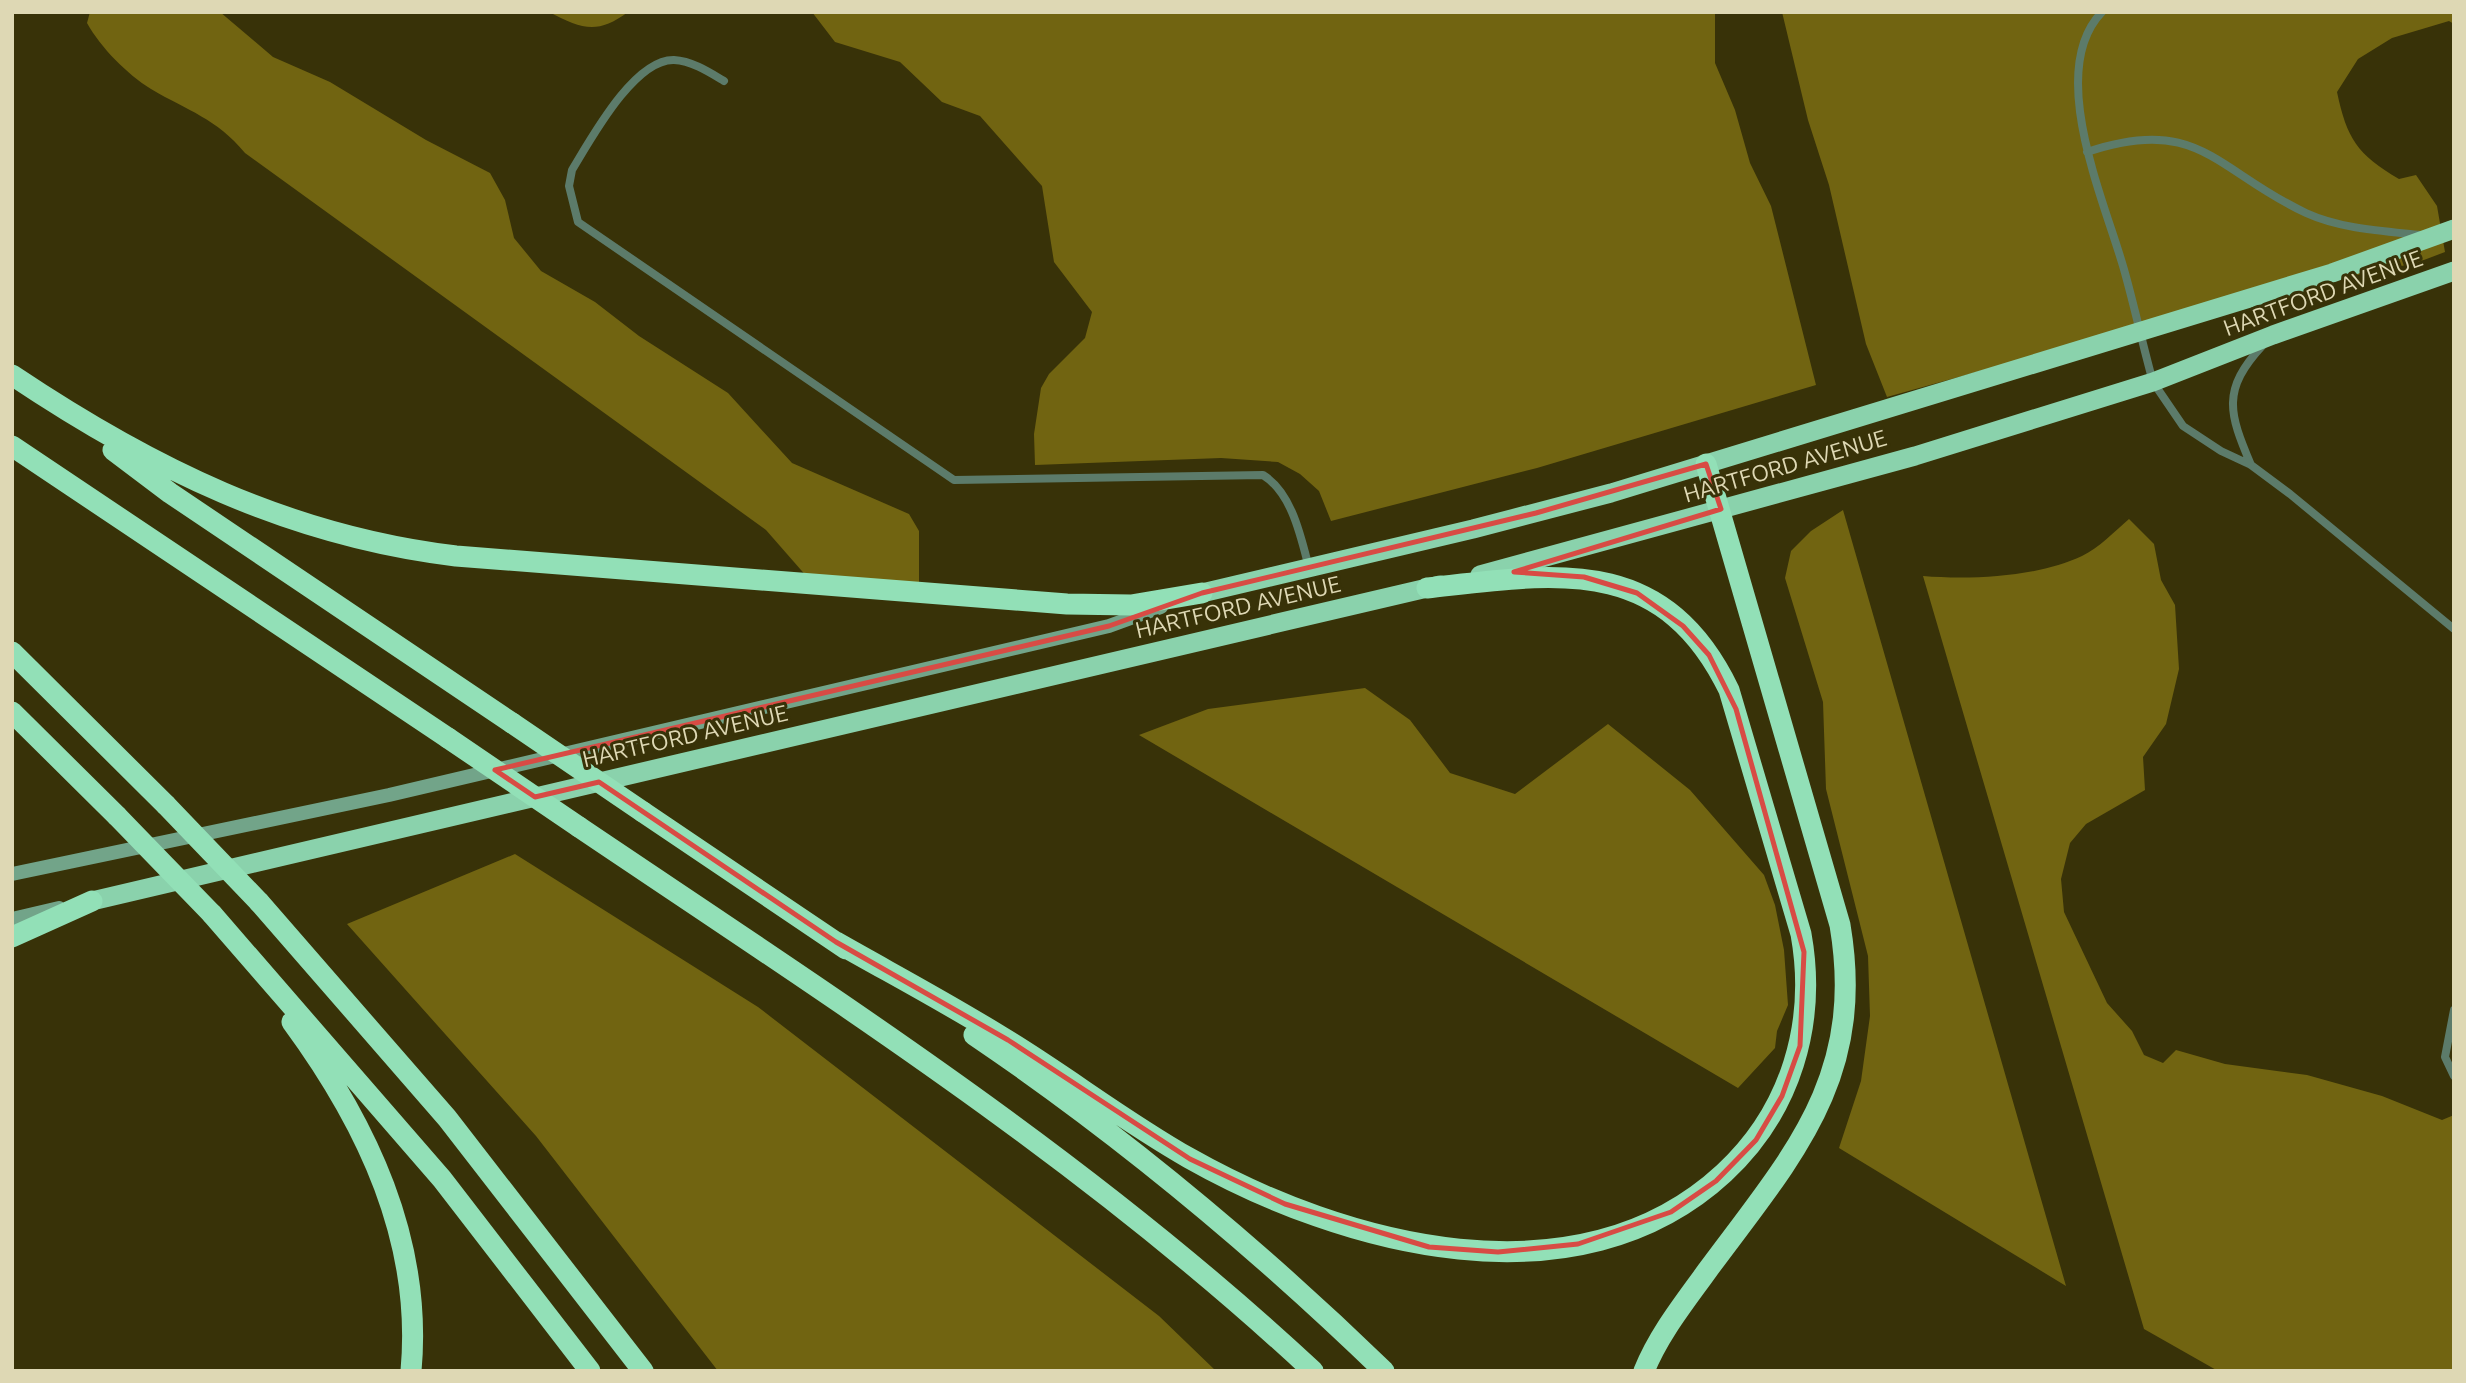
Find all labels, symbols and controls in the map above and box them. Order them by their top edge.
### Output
street label: HARTFORD AVENUE [2220,245,2426,340]
street label: HARTFORD AVENUE [1680,425,1889,507]
street label: HARTFORD AVENUE [1133,571,1343,642]
street label: HARTFORD AVENUE [580,700,790,771]

